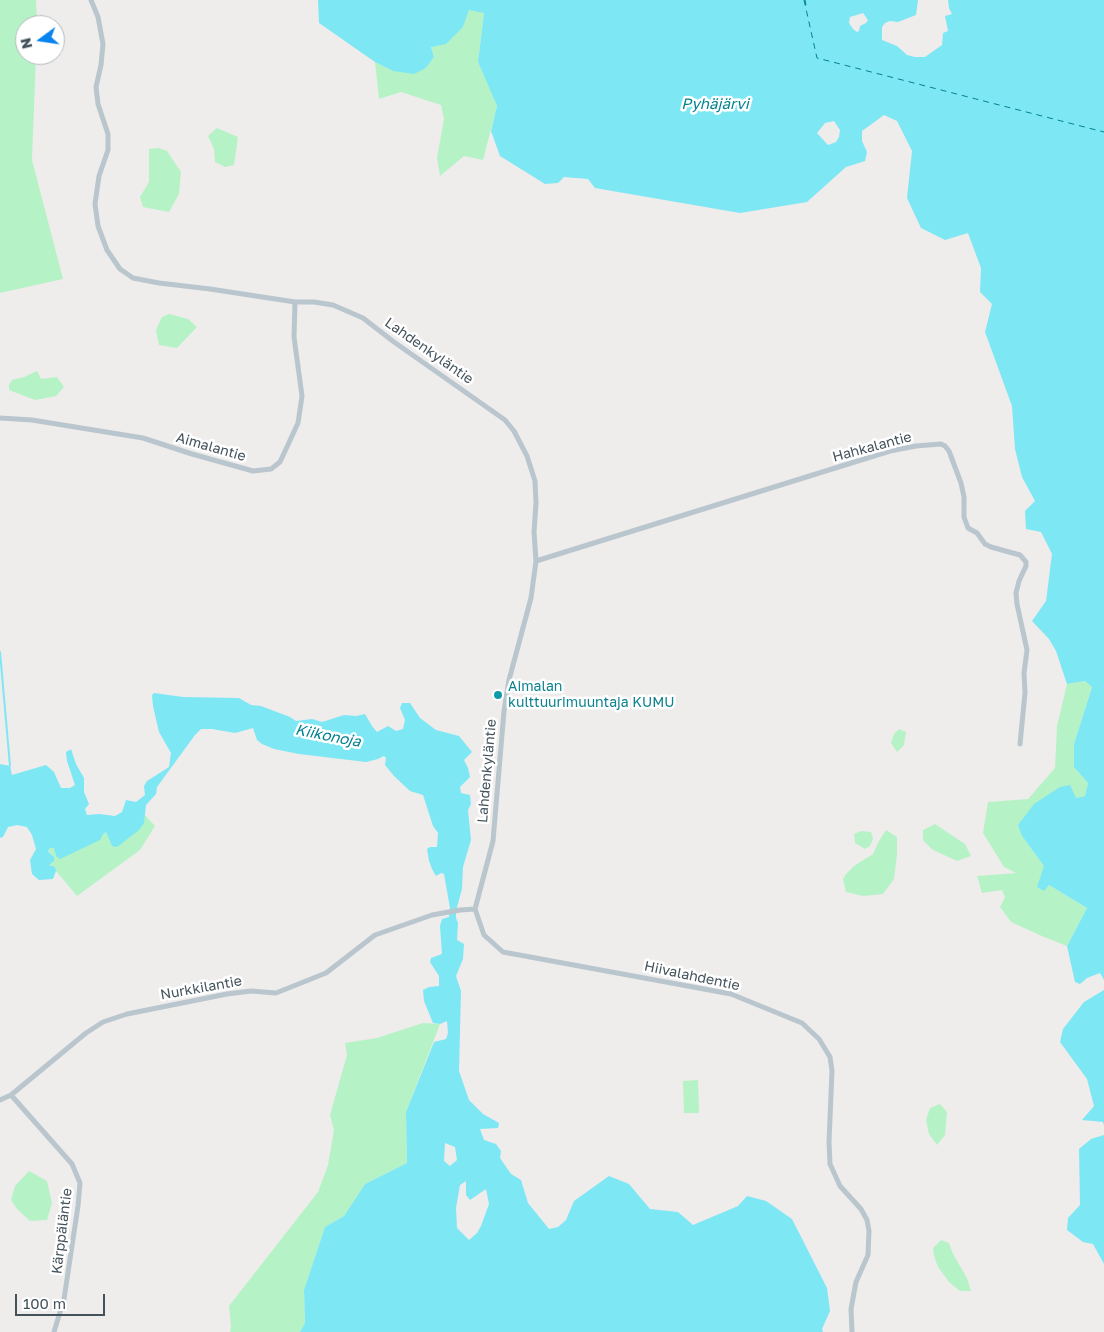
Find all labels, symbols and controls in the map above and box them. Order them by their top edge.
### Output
north arrow [15,15,65,65]
text: N [16,36,35,51]
water label: Pyhäjärvi [681,95,749,113]
street label: Lahdenkyläntie [382,314,476,388]
street label: Hahkalantie [831,428,913,466]
street label: Aimalantie [174,429,248,465]
place label: Aimalan kulttuurimuuntaja KUMU [508,679,674,712]
marker: Aimalan kulttuurimuuntaja KUMU [492,689,504,701]
street label: Lahdenkyläntie [474,718,500,824]
water label: Kiikonoja [294,721,362,751]
street label: Hiivalahdentie [643,958,741,994]
street label: Nurkkilantie [159,973,243,1003]
street label: Kärppäläntie [48,1187,76,1275]
scale bar [18,1284,108,1316]
text: 100 m [23,1294,66,1312]

